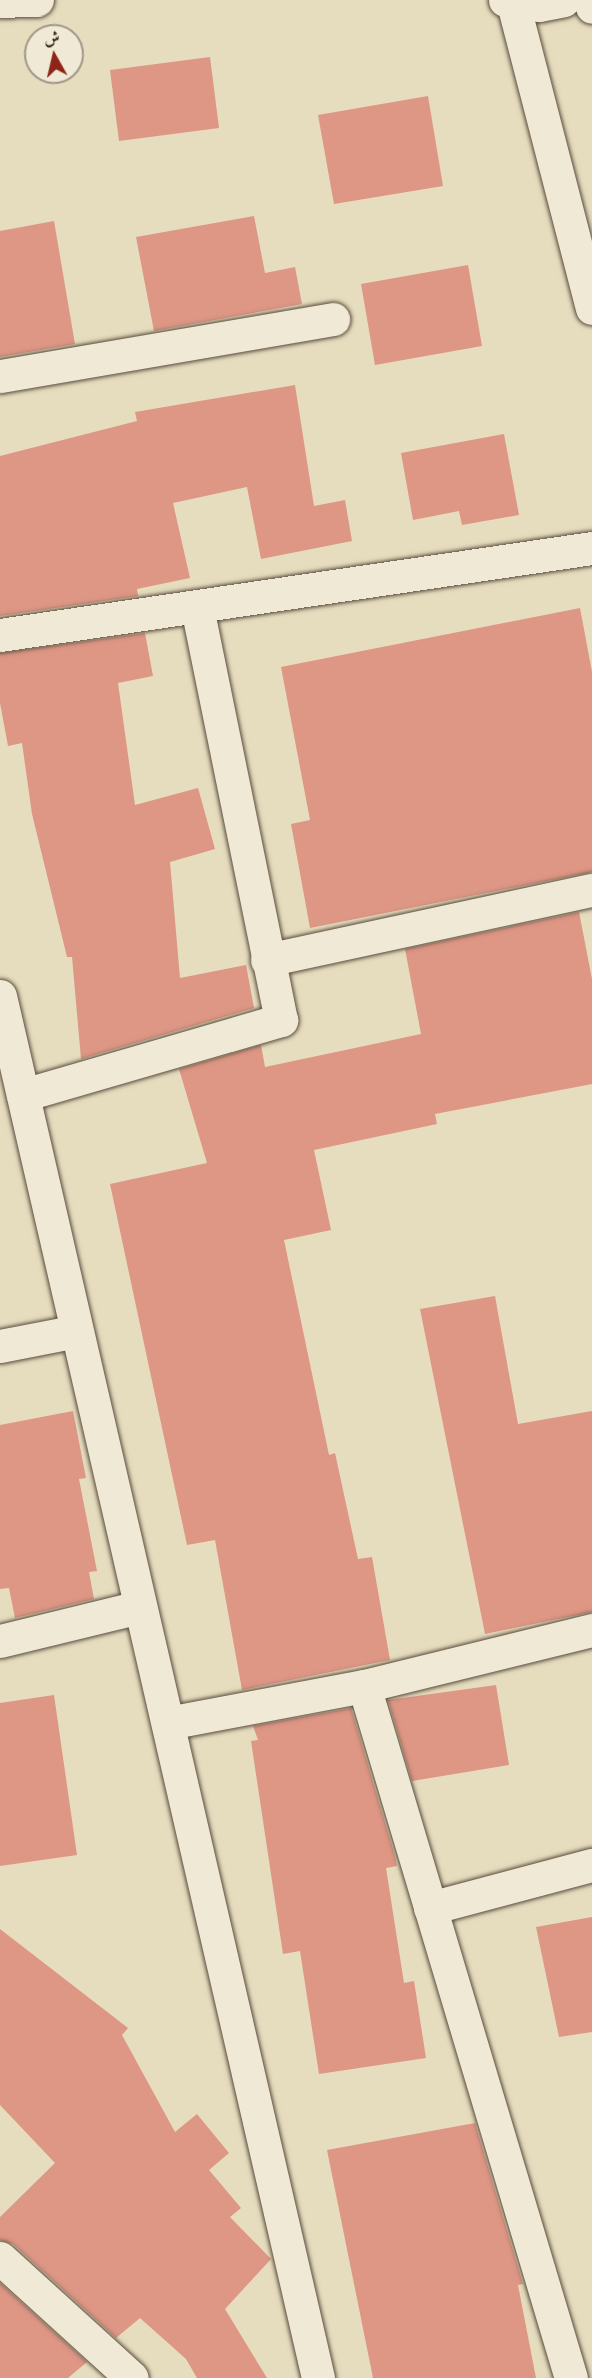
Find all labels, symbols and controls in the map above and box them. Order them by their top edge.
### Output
north arrow [24,24,84,84]
text: ش [42,26,61,49]

